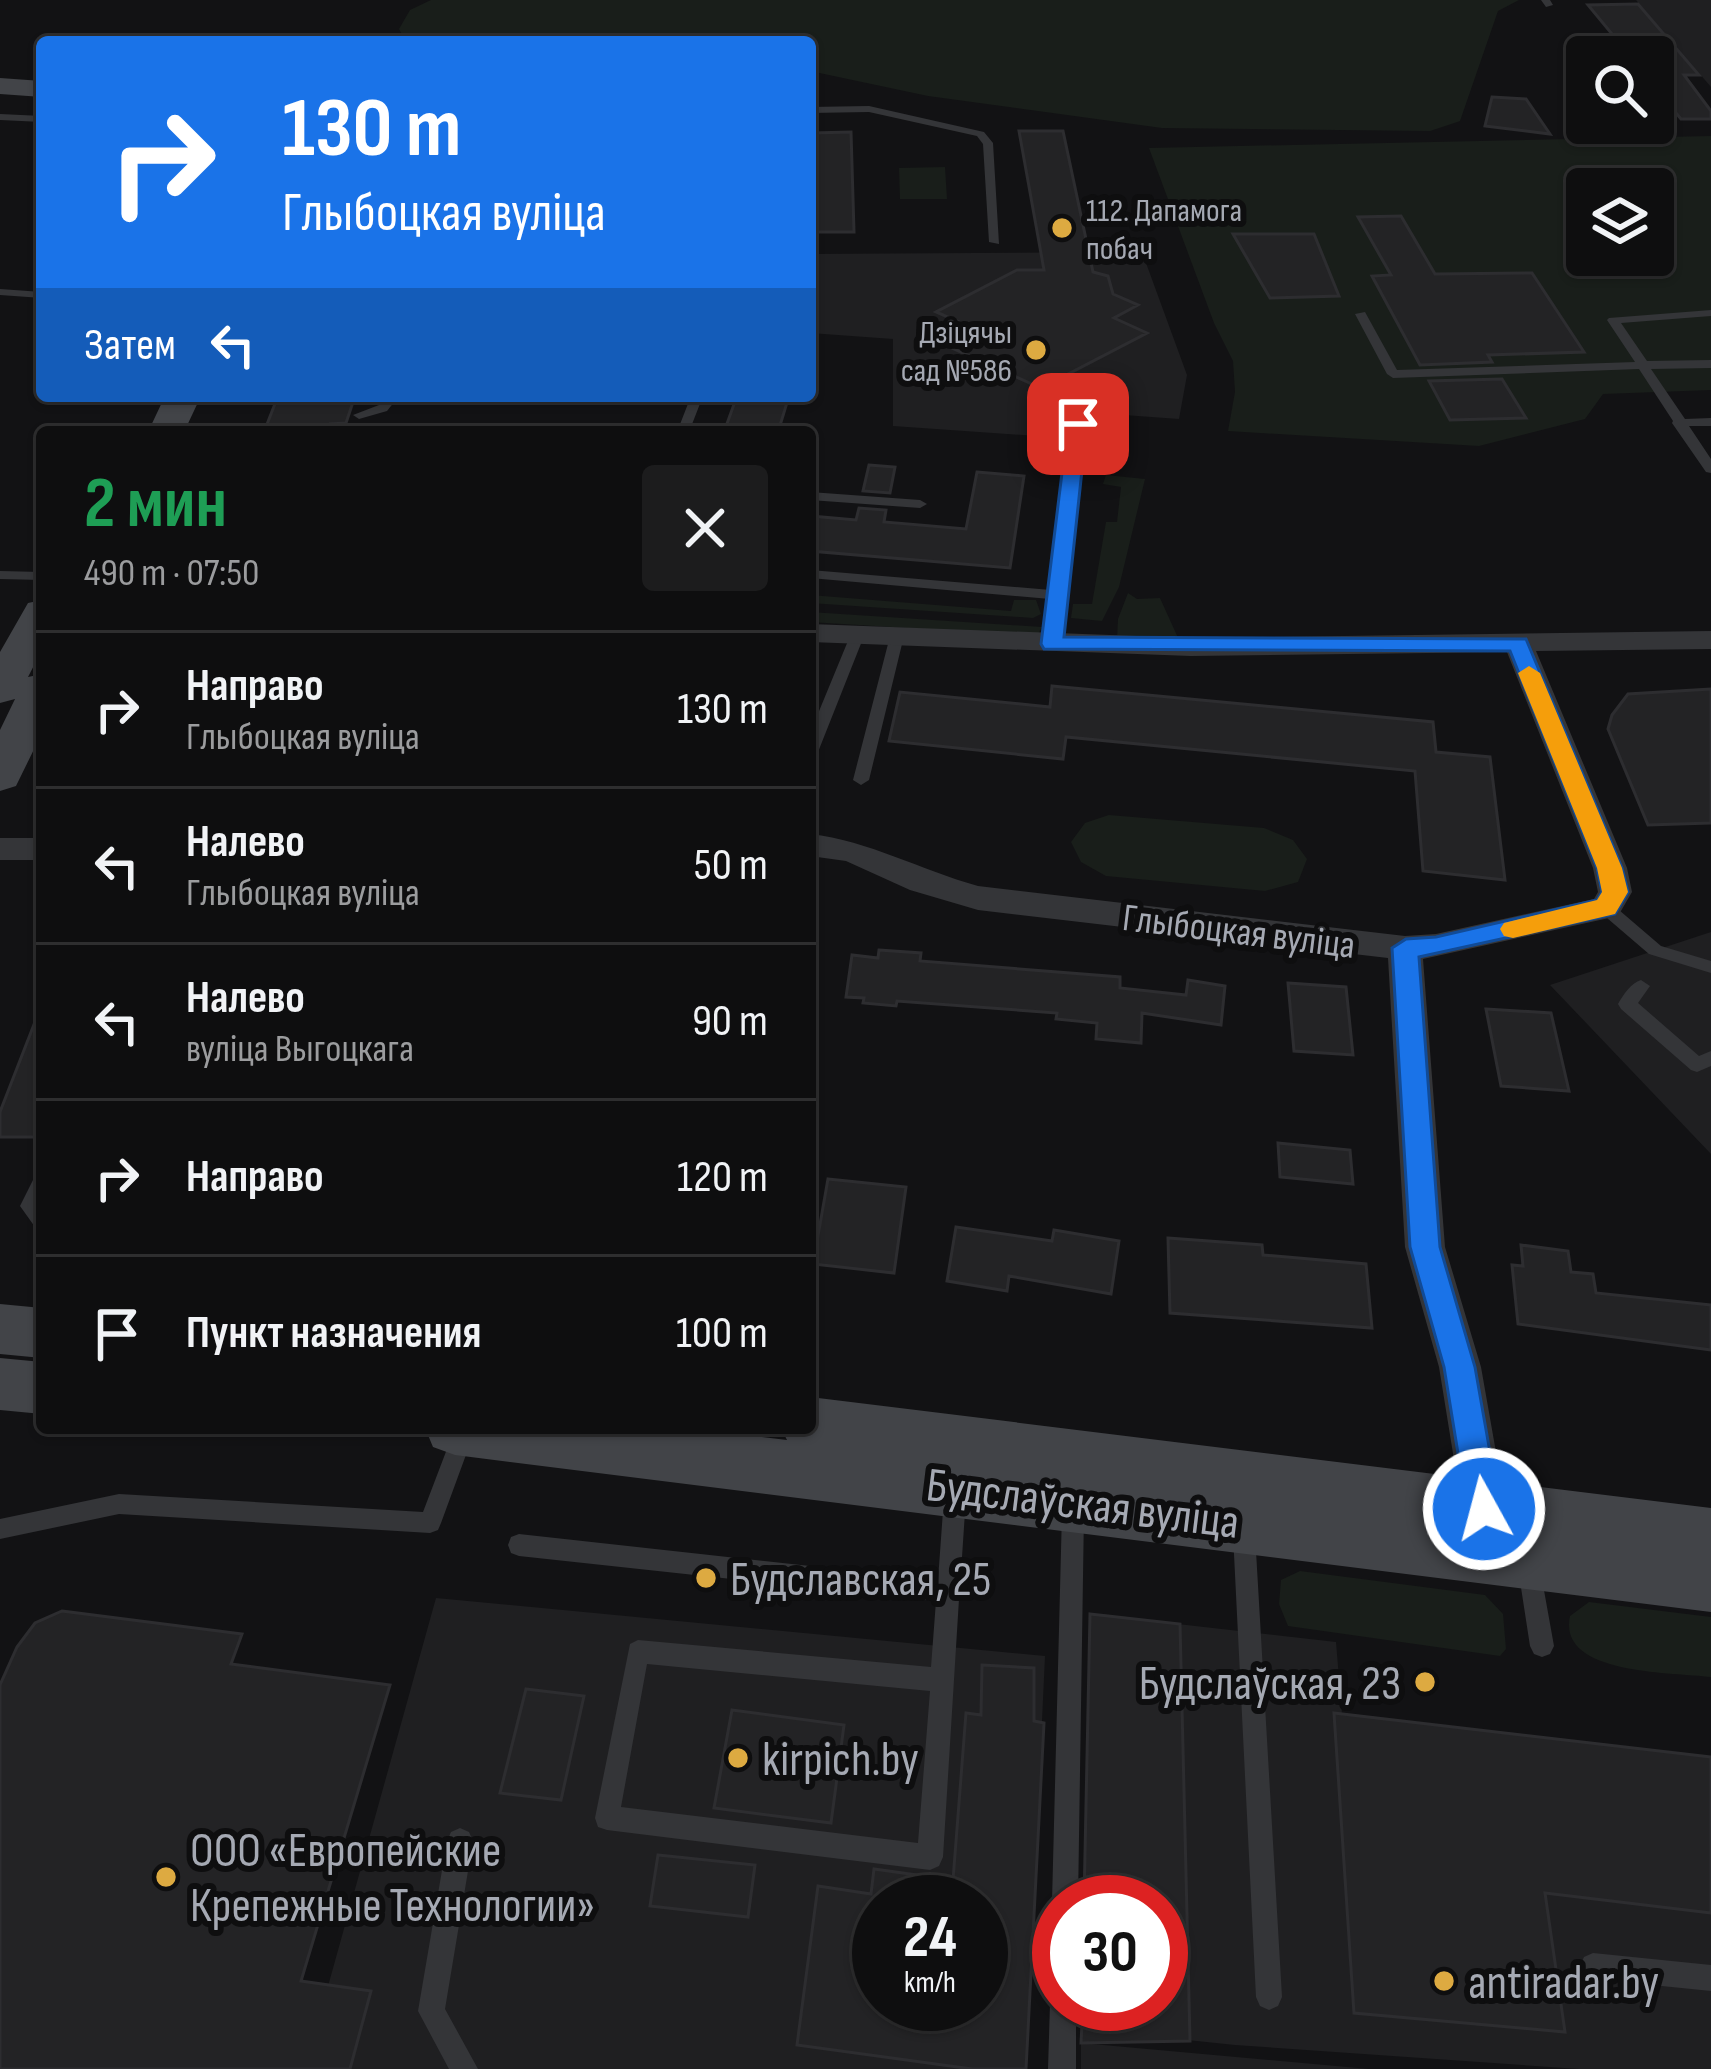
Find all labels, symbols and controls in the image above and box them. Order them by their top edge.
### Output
map controls [1566,36,1674,276]
button: search [1566,36,1674,144]
text: 130 m [282,79,461,180]
icon: right [84,84,240,240]
button: layers [1566,168,1674,276]
text: Глыбоцкая вуліца [282,181,606,246]
place label: 112. Дапамога побач [1086,191,1242,269]
marker: 112. Дапамога побач [1049,215,1075,241]
icon: left [200,312,266,378]
place label: Дзіцячы сад №586 [901,313,1012,391]
text: Затем [84,318,176,373]
marker: Дзіцячы сад №586 [1023,337,1049,363]
pin [1027,373,1129,475]
icon: arrive [1045,391,1111,457]
text: 2 мин [84,461,227,548]
button: close [642,465,768,591]
text: 490 m · 07:50 [84,550,260,597]
text: Направо [186,659,324,714]
icon: right [84,677,150,743]
text: 130 m [677,682,768,737]
text: Глыбоцкая вуліца [186,714,420,761]
text: Налево [186,815,305,870]
icon: left [84,833,150,899]
text: 50 m [694,838,768,893]
text: Глыбоцкая вуліца [186,870,420,917]
street label: Глыбоцкая вуліца [1120,895,1358,970]
text: Налево [186,971,305,1026]
icon: left [84,989,150,1055]
text: 90 m [692,994,768,1049]
text: вуліца Выгоцкага [186,1026,414,1073]
icon: right [84,1145,150,1211]
text: Направо [186,1150,324,1205]
text: 120 m [677,1150,768,1205]
icon: arrive [84,1301,150,1367]
text: Пункт назначения [186,1306,481,1361]
text: 100 m [676,1306,768,1361]
position arrow [1421,1446,1547,1572]
street label: Будслаўская вуліца [923,1457,1242,1552]
place label: Будславская, 25 [730,1552,991,1609]
marker: Будславская, 25 [693,1565,719,1591]
place label: Будслаўская, 23 [1139,1656,1401,1713]
marker: Будслаўская, 23 [1412,1669,1438,1695]
place label: kirpich.by [762,1732,919,1789]
marker: kirpich.by [725,1745,751,1771]
place label: ООО «Европейские Крепежные Технологии» [190,1823,595,1935]
marker: ООО «Европейские Крепежные Технологии» [153,1864,179,1890]
speed limit sign: 30 [1032,1875,1188,2031]
text: 24 [903,1902,957,1974]
place label: antiradar.by [1468,1955,1659,2012]
text: km/h [904,1965,956,2001]
marker: antiradar.by [1431,1968,1457,1994]

